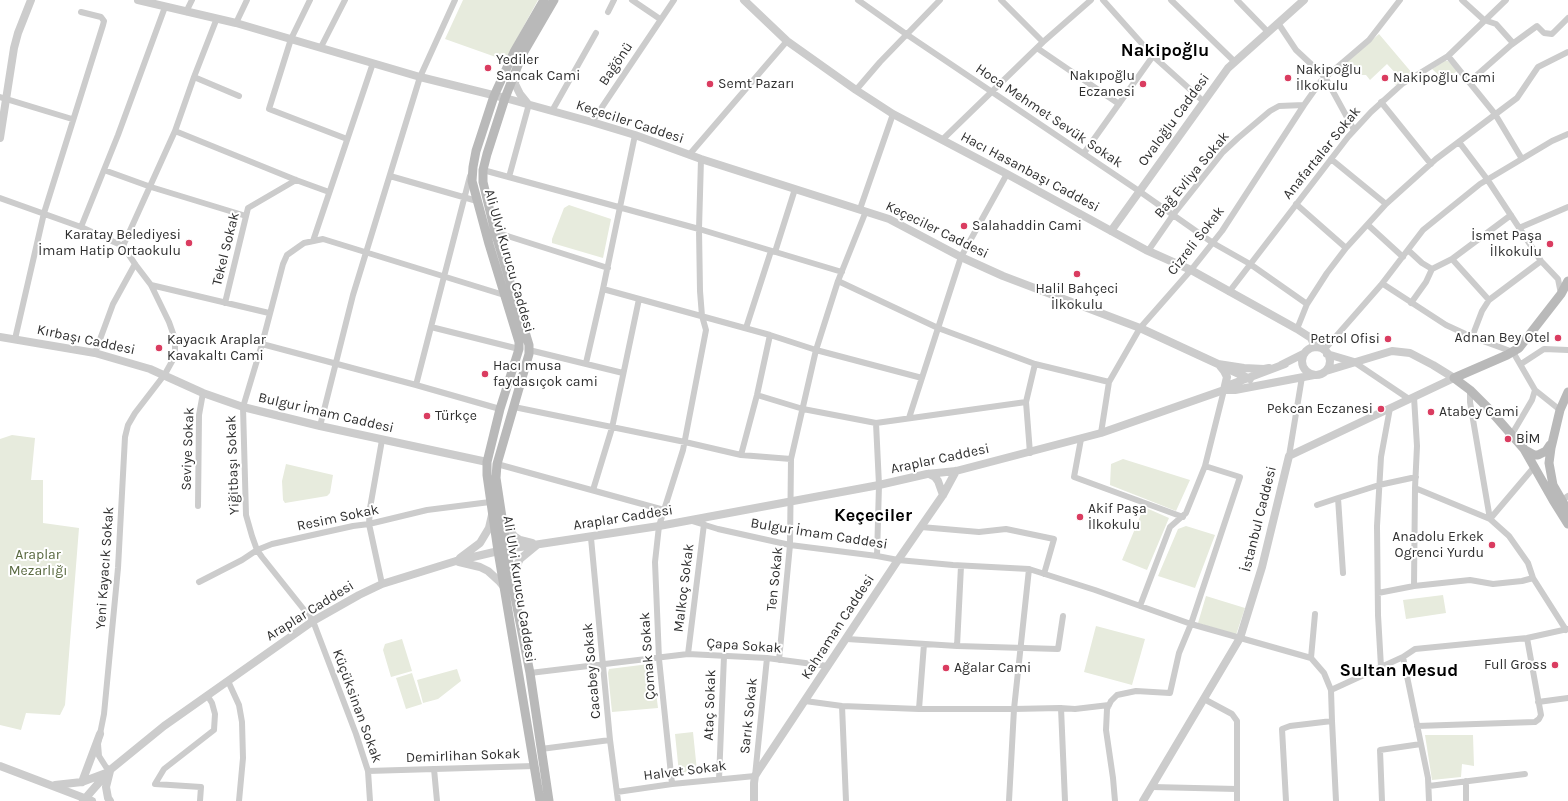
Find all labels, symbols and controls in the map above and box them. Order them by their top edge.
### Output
street label: Bağönü [595,39,637,89]
district label: Nakipoğlu [1121,40,1209,62]
place label: Yediler Sancak Cami [496,52,580,84]
street label: Hoca Mehmet Sevük Sokak [972,60,1126,172]
place label: Nakipoğlu İlkokulu [1296,62,1361,94]
marker: Yediler Sancak Cami [483,63,493,73]
place label: Nakıpoğlu Eczanesi [1070,68,1135,100]
street label: Ovaloğlu Caddesi [1135,70,1213,170]
place label: Nakipoğlu Cami [1393,70,1495,86]
marker: Nakipoğlu İlkokulu [1283,73,1293,83]
marker: Nakipoğlu Cami [1380,73,1390,83]
place label: Semt Pazarı [718,76,794,92]
marker: Semt Pazarı [705,79,715,89]
marker: Nakıpoğlu Eczanesi [1138,79,1148,89]
street label: Keçeciler Caddesi [574,97,686,147]
street label: Anafartalar Sokak [1279,103,1365,203]
street label: Hacı Hasanbaşı Caddesi [958,128,1102,216]
street label: Bağ Evliya Sokak [1151,128,1233,222]
street label: Ali Ulvi Kurucu Caddesi [481,187,537,335]
street label: Keçeciler Caddesi [883,198,991,262]
street label: Cizreli Sokak [1164,203,1228,279]
street label: Tekel Sokak [209,211,243,287]
place label: Salahaddin Cami [972,218,1082,234]
marker: Salahaddin Cami [959,221,969,231]
place label: Karatay Belediyesi İmam Hatip Ortaokulu [38,227,181,260]
place label: İsmet Paşa İlkokulu [1471,228,1542,260]
marker: Karatay Belediyesi İmam Hatip Ortaokulu [184,238,194,248]
marker: İsmet Paşa İlkokulu [1545,239,1555,249]
marker: Halil Bahçeci İlkokulu [1072,269,1082,279]
place label: Halil Bahçeci İlkokulu [1035,281,1119,314]
street label: Kırbaşı Caddesi [35,321,137,359]
place label: Adnan Bey Otel [1455,330,1550,346]
place label: Petrol Ofisi [1310,331,1380,347]
place label: Kayacık Araplar Kavakaltı Cami [167,332,266,364]
marker: Adnan Bey Otel [1553,333,1563,343]
marker: Petrol Ofisi [1383,334,1393,344]
marker: Kayacık Araplar Kavakaltı Cami [154,343,164,353]
place label: Hacı musa faydasıçok cami [493,358,598,390]
marker: Hacı musa faydasıçok cami [480,369,490,379]
street label: Bulgur İmam Caddesi [257,389,395,437]
place label: Pekcan Eczanesi [1267,401,1373,417]
marker: Pekcan Eczanesi [1376,404,1386,414]
place label: Atabey Cami [1439,404,1519,420]
street label: Seviye Sokak [178,407,198,491]
marker: Atabey Cami [1426,407,1436,417]
place label: Türkçe [435,408,477,424]
marker: Türkçe [422,411,432,421]
street label: Yiğitbaşı Sokak [223,415,243,515]
place label: BİM [1516,431,1540,447]
marker: BİM [1503,434,1513,444]
street label: Araplar Caddesi [889,440,991,478]
street label: İstanbul Caddesi [1238,464,1280,574]
street label: Resim Sokak [296,501,380,535]
place label: Akif Paşa İlkokulu [1088,501,1147,534]
street label: Araplar Caddesi [572,502,674,534]
district label: Keçeciler [834,505,912,527]
street label: Yeni Kayacık Sokak [92,506,118,630]
marker: Akif Paşa İlkokulu [1075,512,1085,522]
street label: Ali Ulvi Kurucu Caddesi [499,514,539,664]
street label: Bulgur İmam Caddesi [749,515,889,553]
place label: Anadolu Erkek Ogrenci Yurdu [1392,529,1484,562]
marker: Anadolu Erkek Ogrenci Yurdu [1487,540,1497,550]
street label: Malkoç Sokak [670,543,698,633]
street label: Ten Sokak [763,546,787,612]
park label: Araplar Mezarlığı [9,547,67,580]
street label: Kahraman Caddesi [798,571,878,683]
street label: Araplar Caddesi [263,577,357,645]
street label: Çomak Sokak [637,612,659,700]
street label: Cacabey Sokak [579,622,605,720]
street label: Çapa Sokak [706,635,782,657]
street label: Küçüksinan Sokak [329,647,385,765]
place label: Full Gross [1484,657,1547,673]
place label: Ağalar Cami [954,660,1031,676]
district label: Sultan Mesud [1340,660,1458,682]
marker: Full Gross [1550,660,1560,670]
marker: Ağalar Cami [941,663,951,673]
street label: Ataç Sokak [700,669,720,741]
street label: Sarık Sokak [737,677,761,755]
street label: Demirlihan Sokak [406,746,520,766]
street label: Halvet Sokak [643,758,727,784]

